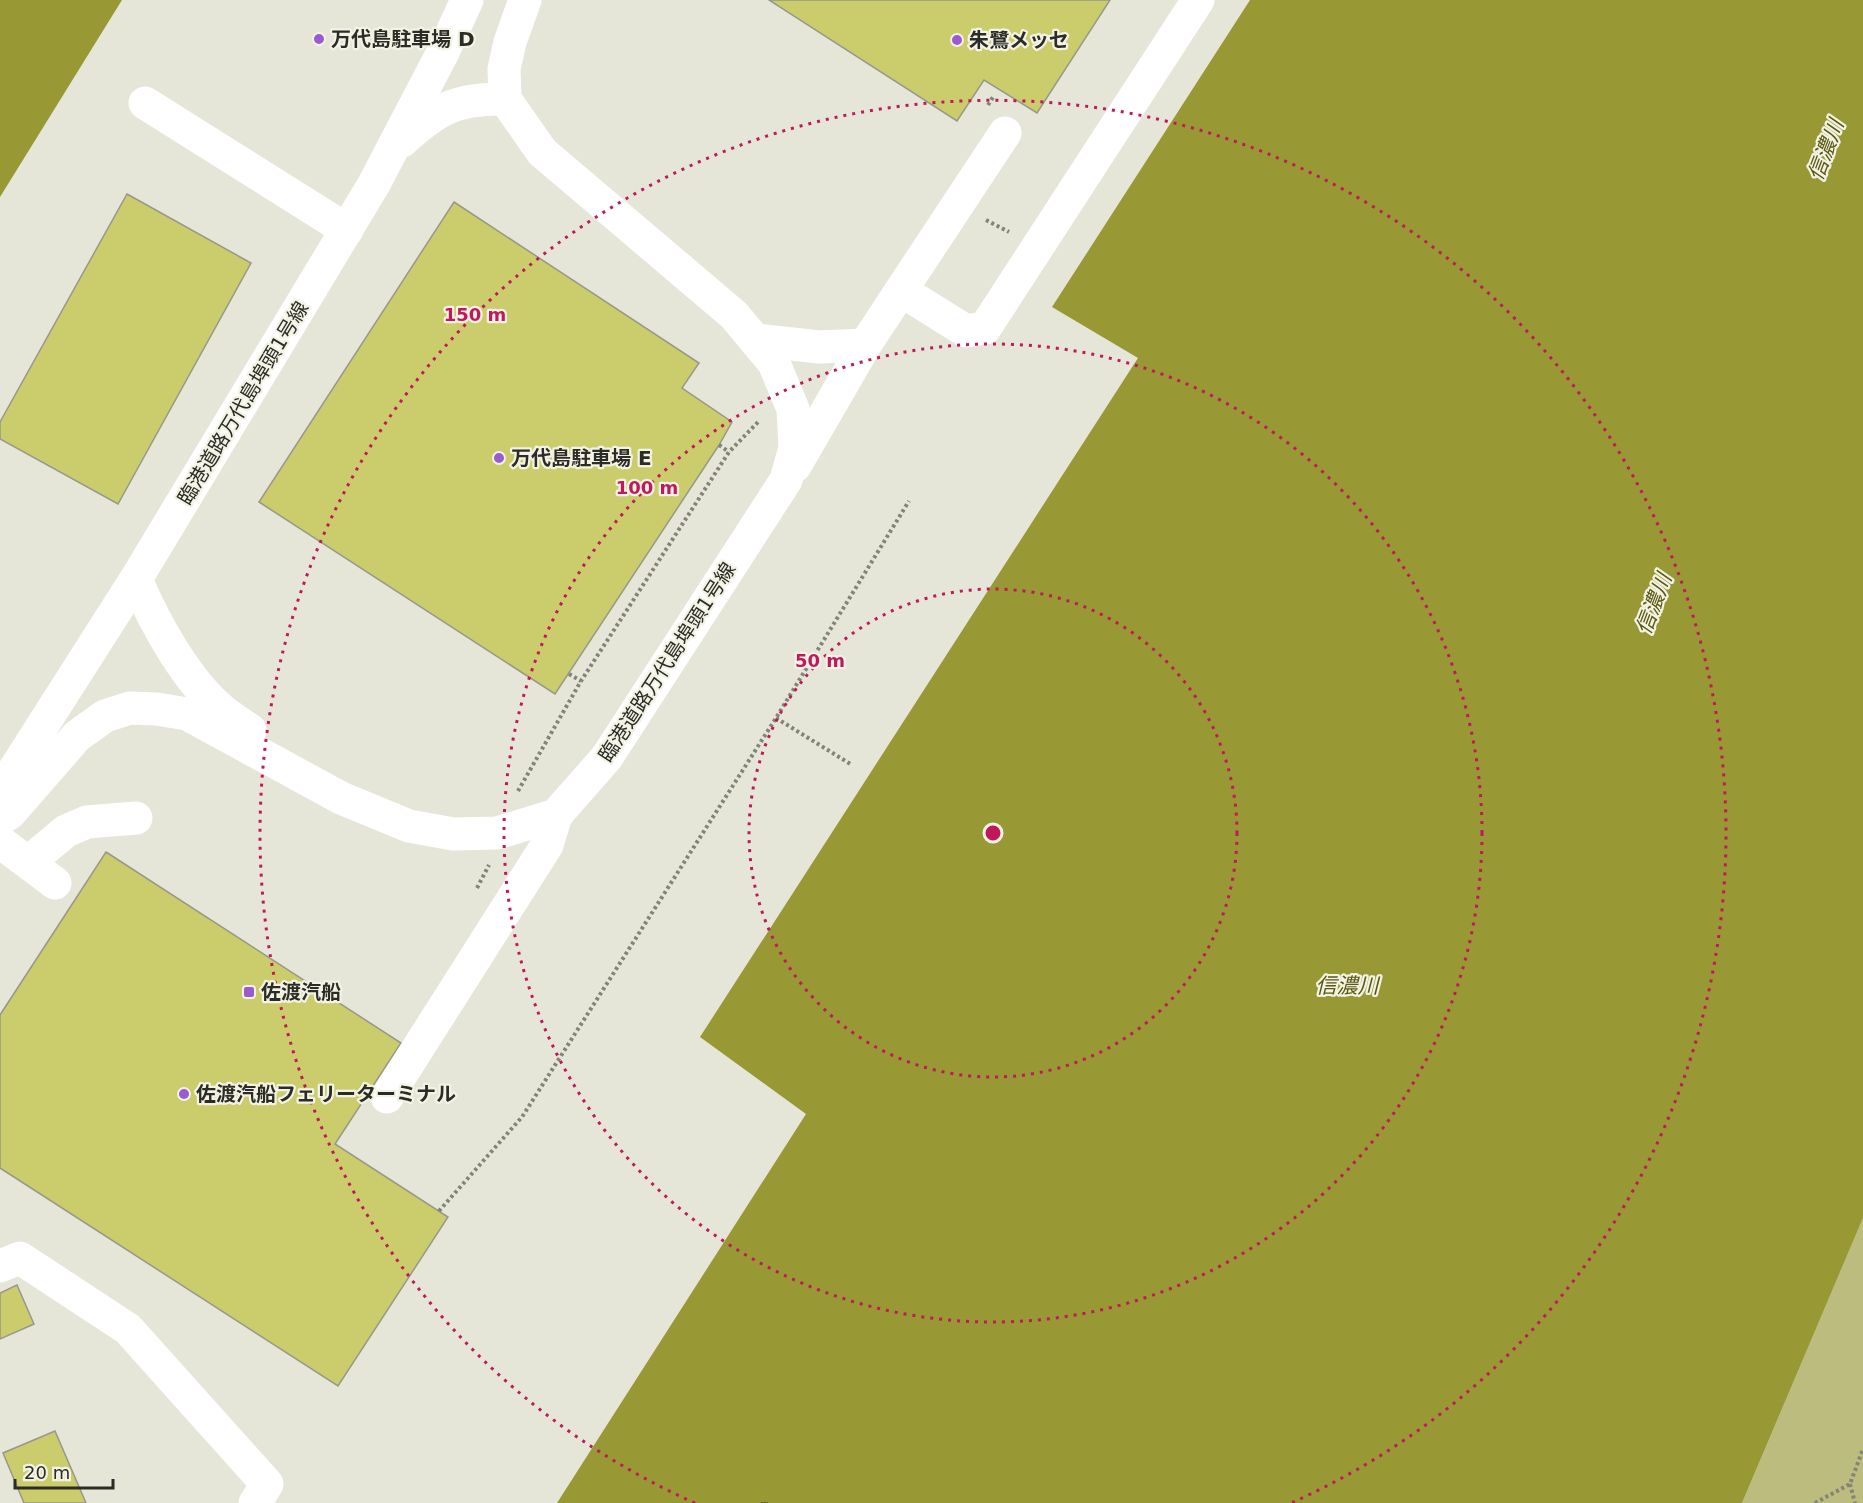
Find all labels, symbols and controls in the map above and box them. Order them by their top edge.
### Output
place label: 万代島駐車場 D [331,27,475,51]
place label: 朱鷺メッセ [969,28,1069,52]
marker: 万代島駐車場 D [312,32,326,46]
marker: 朱鷺メッセ [950,33,964,47]
water label: 信濃川 [1804,114,1849,184]
street label: 臨港道路万代島埠頭1号線 [173,297,313,509]
text: 150 m [444,304,506,325]
place label: 万代島駐車場 E [511,446,652,470]
marker: 万代島駐車場 E [492,451,506,465]
text: 100 m [616,477,678,498]
street label: 臨港道路万代島埠頭1号線 [594,558,740,766]
water label: 信濃川 [1632,568,1677,638]
text: 50 m [795,650,845,671]
centre of rings [983,823,1003,843]
water label: 信濃川 [1316,974,1380,998]
place label: 佐渡汽船 [261,980,341,1004]
marker: 佐渡汽船 [242,985,256,999]
place label: 佐渡汽船フェリーターミナル [196,1082,456,1106]
marker: 佐渡汽船フェリーターミナル [177,1087,191,1101]
scale bar [15,1452,112,1490]
text: 20 m [24,1462,70,1483]

